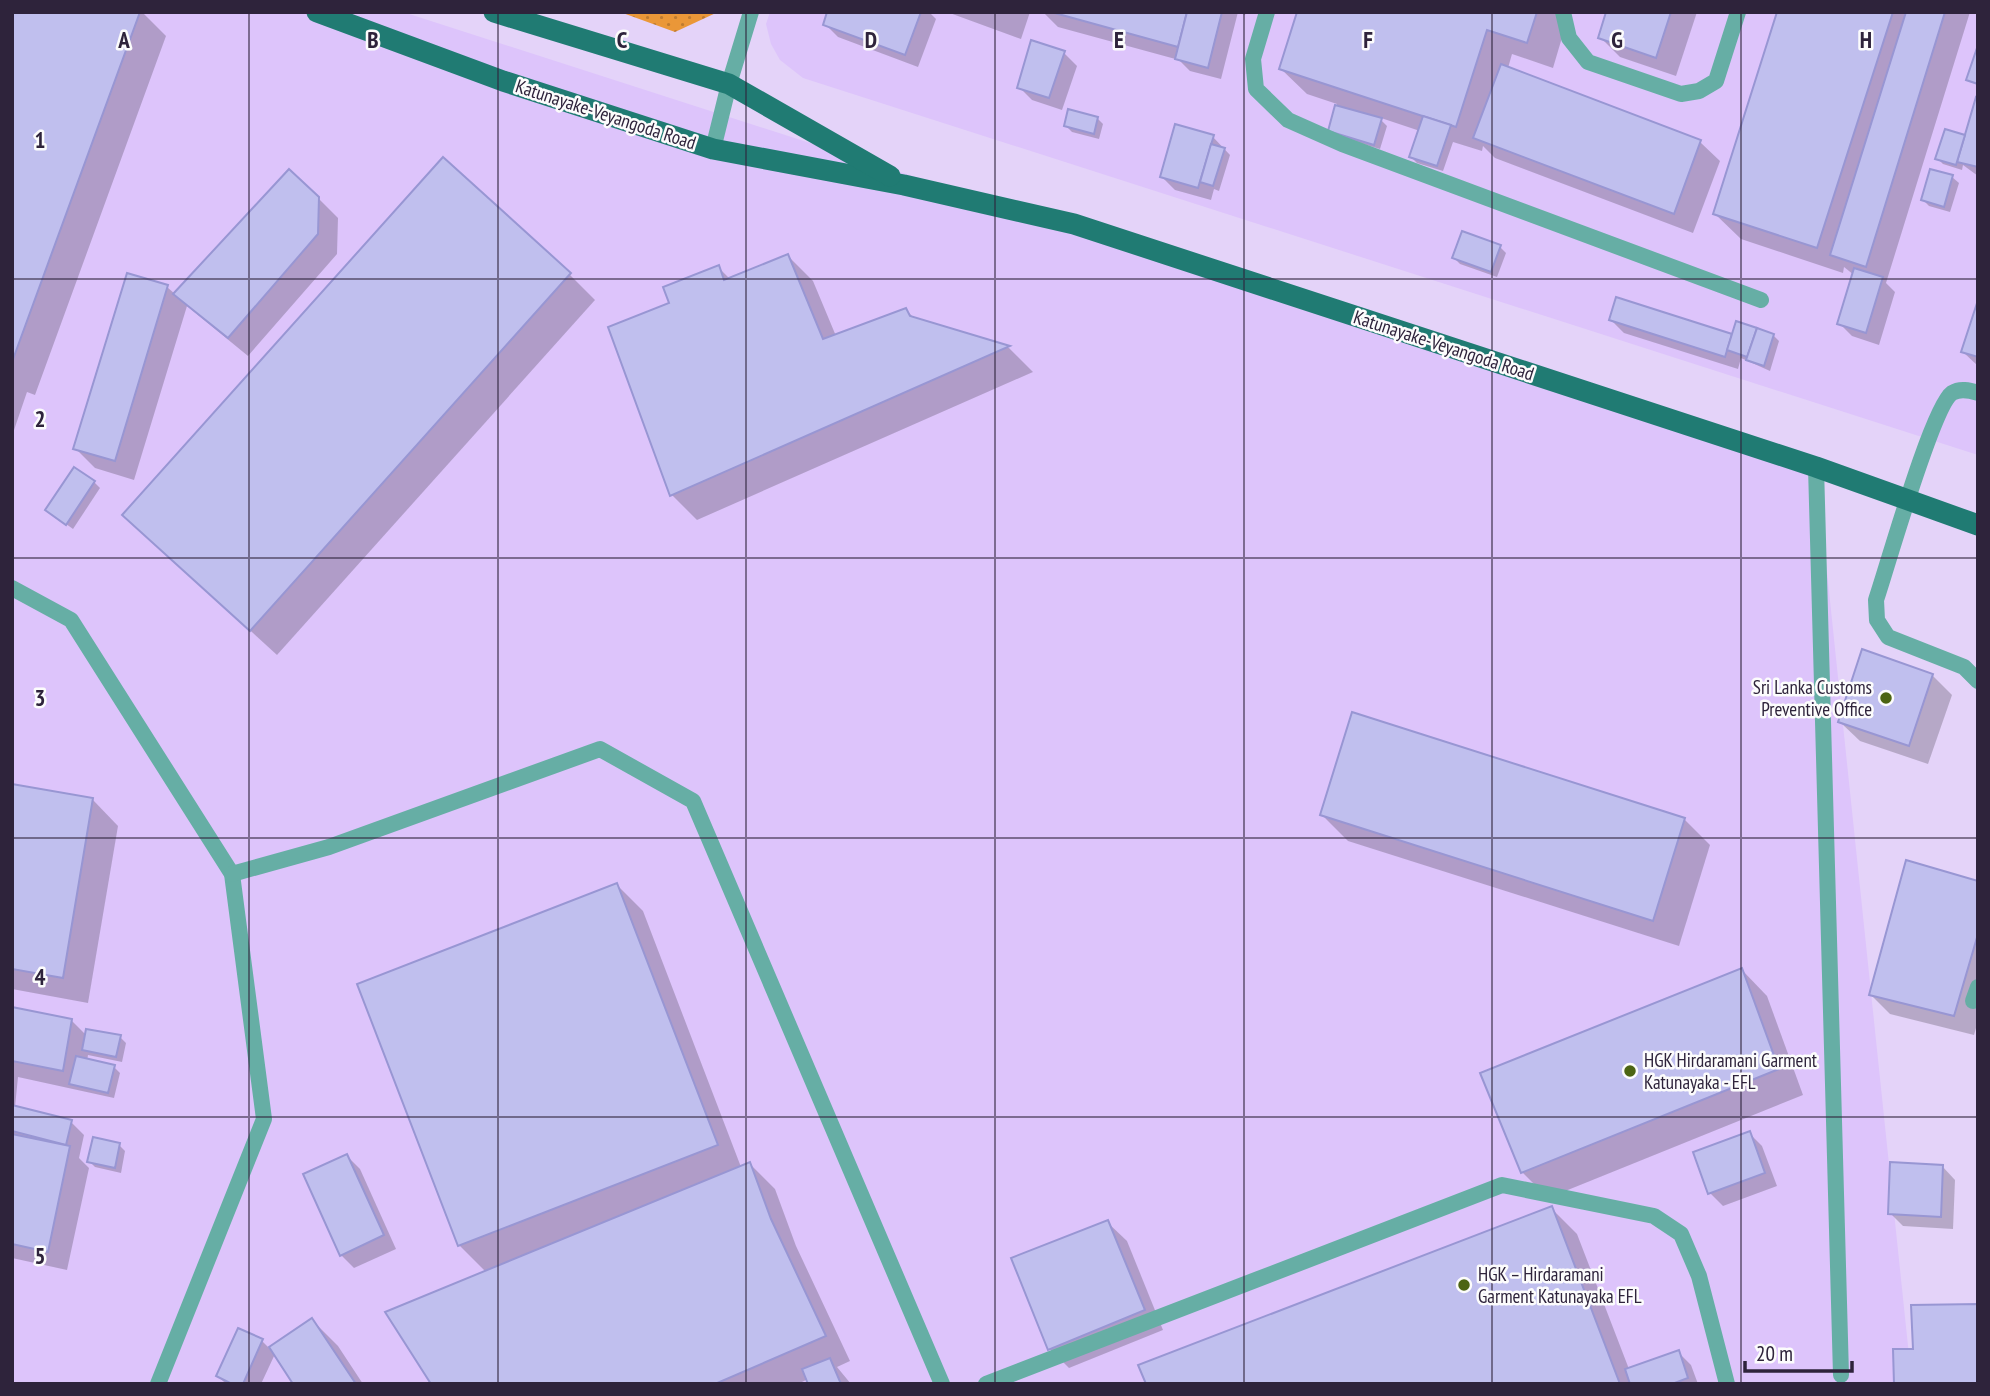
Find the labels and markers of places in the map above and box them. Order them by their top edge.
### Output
place label: Sri Lanka Customs Preventive Office [1753,675,1872,721]
marker: Sri Lanka Customs Preventive Office [1878,690,1894,706]
place label: HGK Hirdaramani Garment Katunayaka - EFL [1644,1048,1818,1094]
marker: HGK Hirdaramani Garment Katunayaka - EFL [1622,1063,1638,1079]
place label: HGK – Hirdaramani Garment Katunayaka EFL [1478,1262,1642,1308]
marker: HGK – Hirdaramani Garment Katunayaka EFL [1456,1277,1472,1293]

